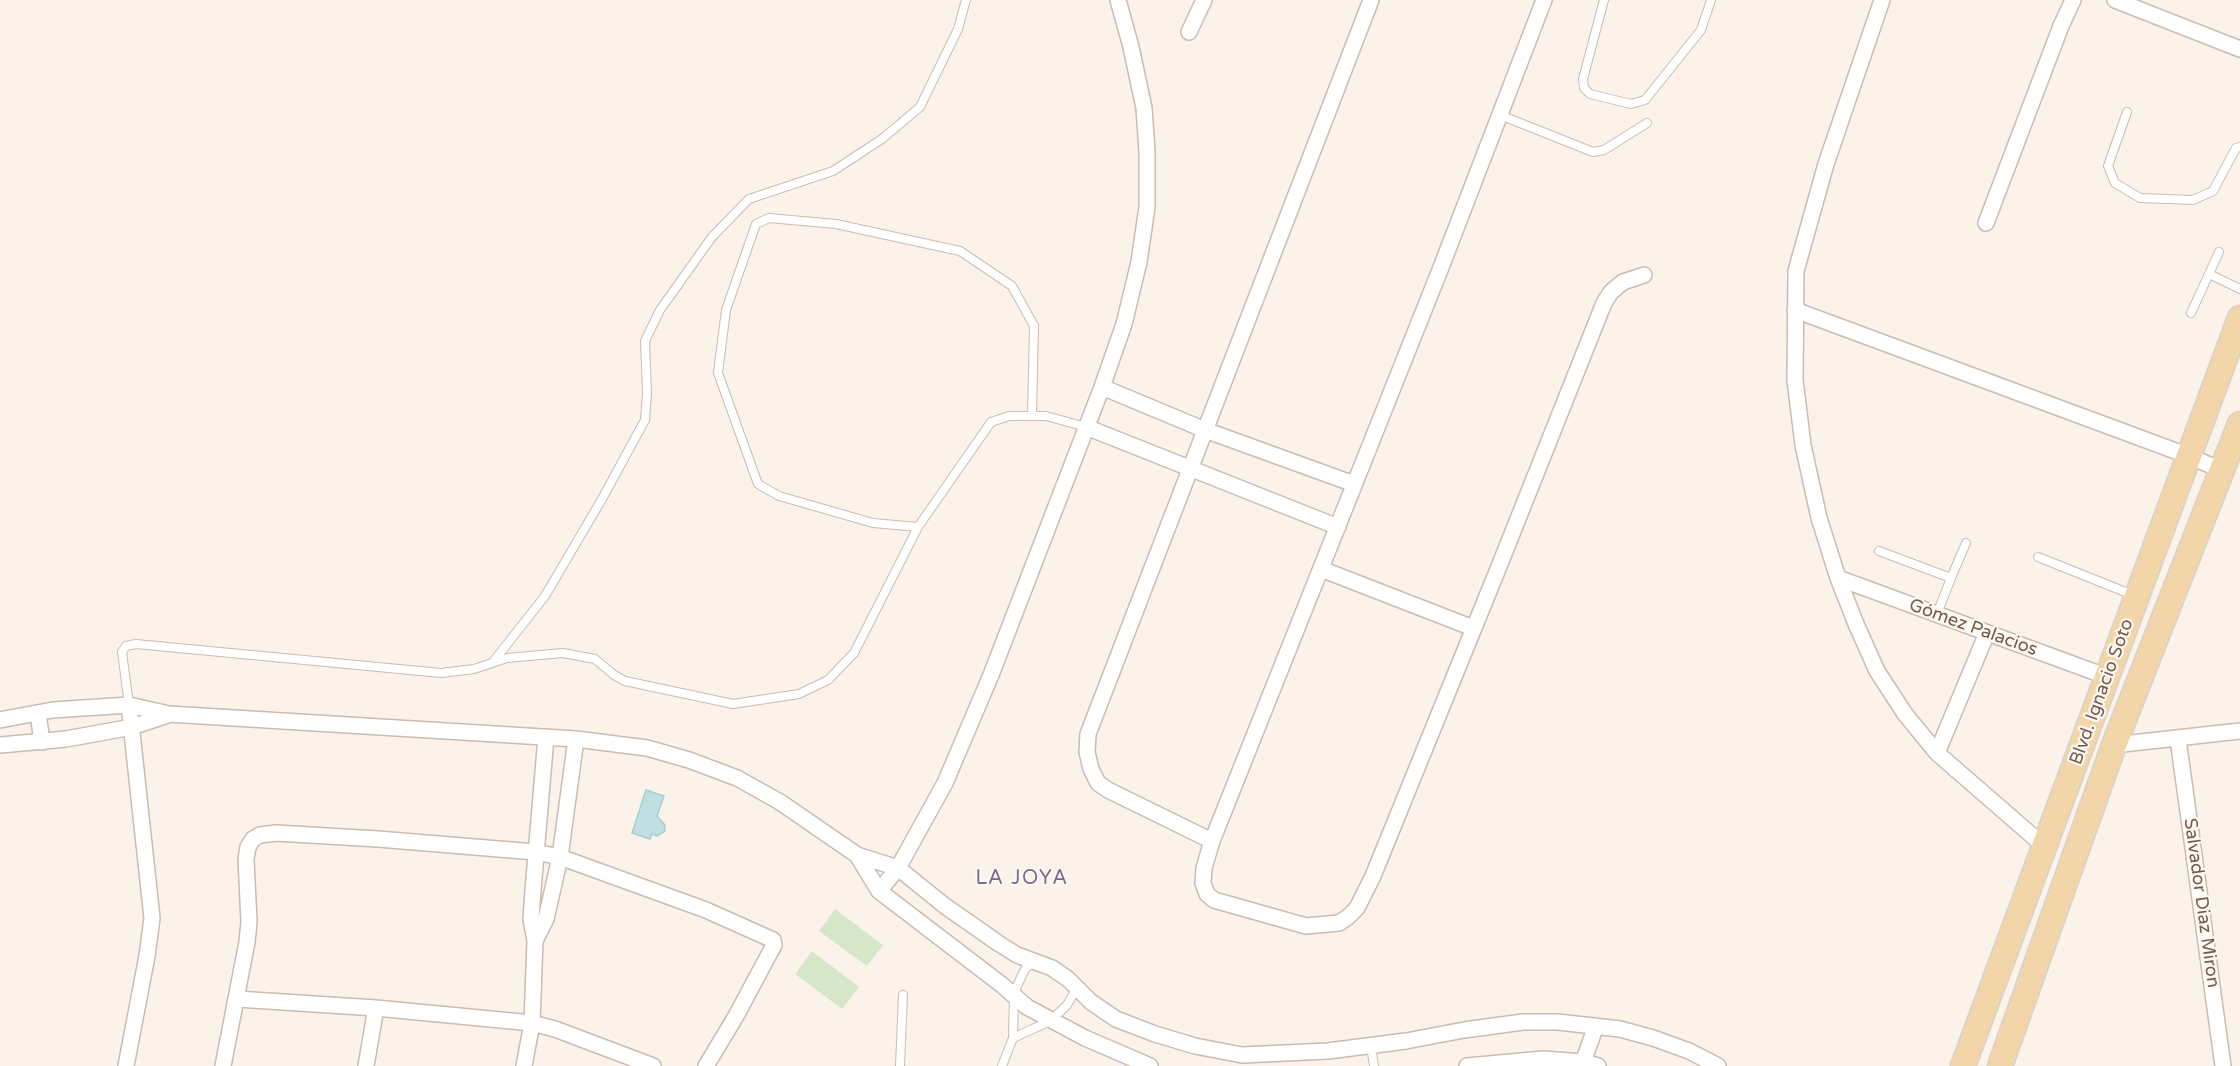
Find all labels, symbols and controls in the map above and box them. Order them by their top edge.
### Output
street label: Gómez Palacios [1906,595,2040,661]
street label: Blvd. Ignacio Soto [2066,616,2138,768]
street label: Salvador Diaz Miron [2178,817,2224,989]
district label: LA JOYA [975,867,1069,891]

